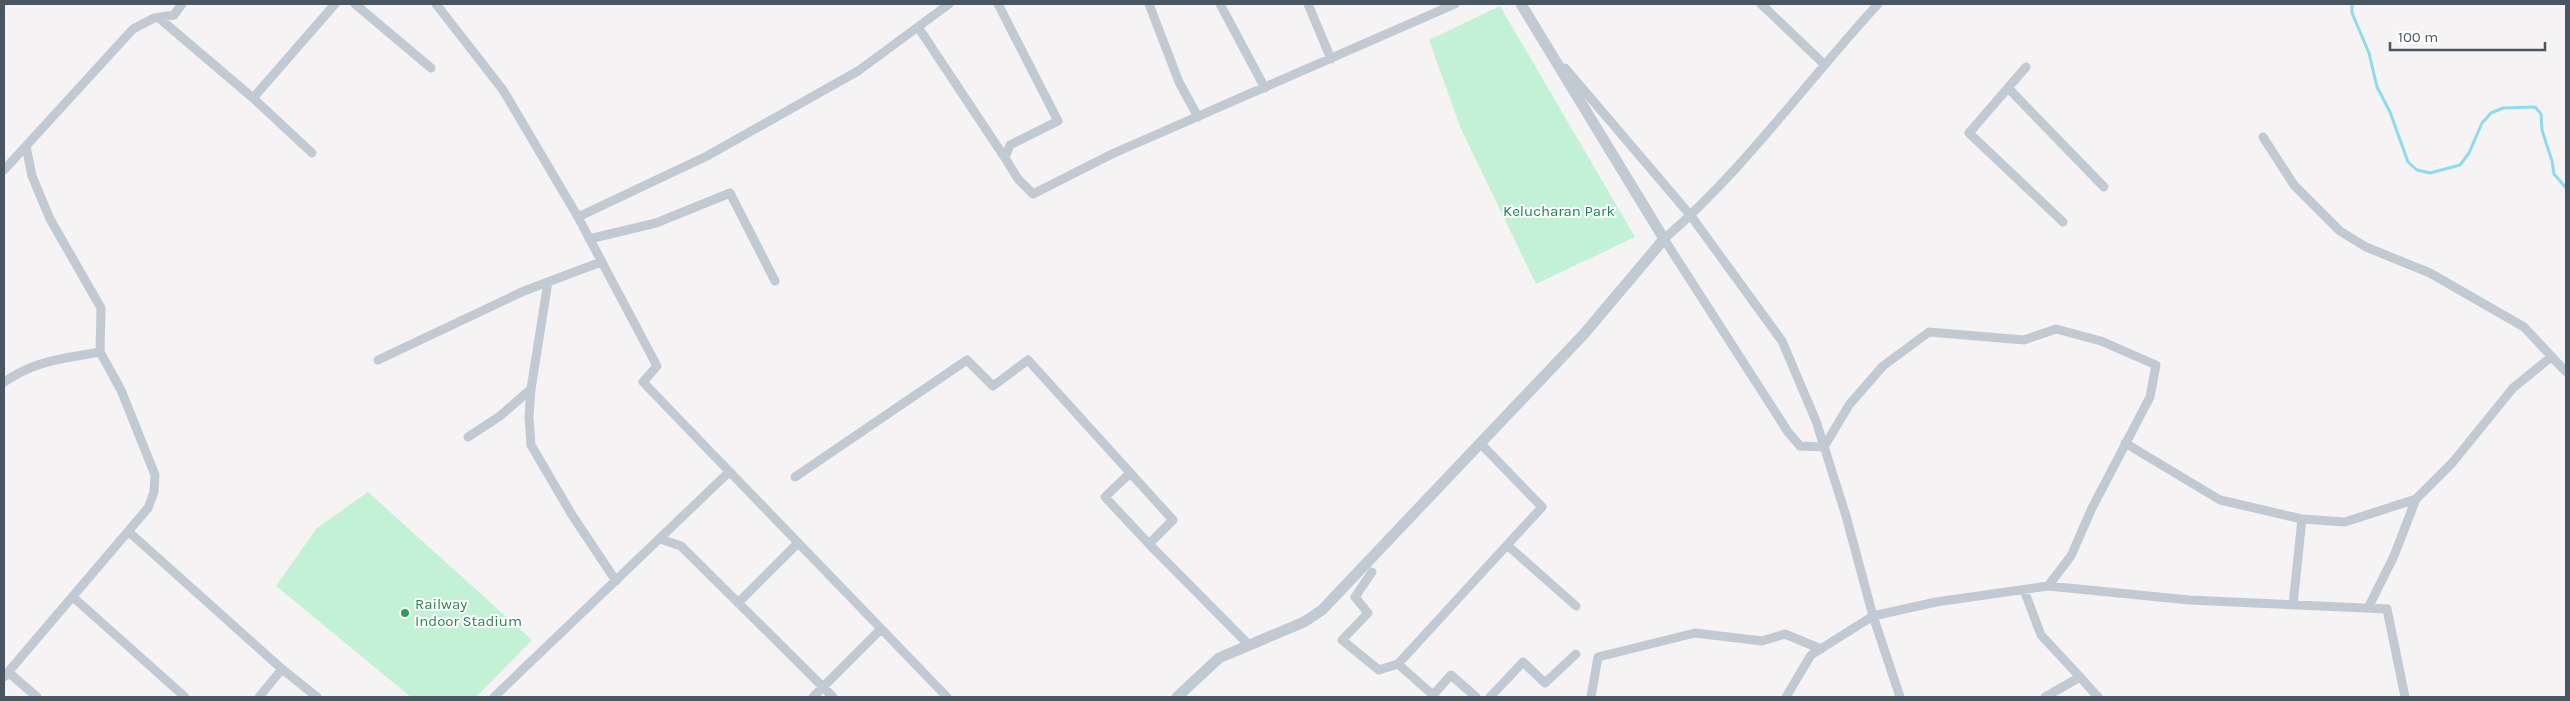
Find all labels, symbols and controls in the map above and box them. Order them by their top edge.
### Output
scale bar [2390,20,2545,52]
text: 100 m [2398,28,2438,46]
park label: Kelucharan Park [1503,202,1615,220]
place label: Railway Indoor Stadium [415,595,522,630]
marker: Railway Indoor Stadium [399,607,411,619]

